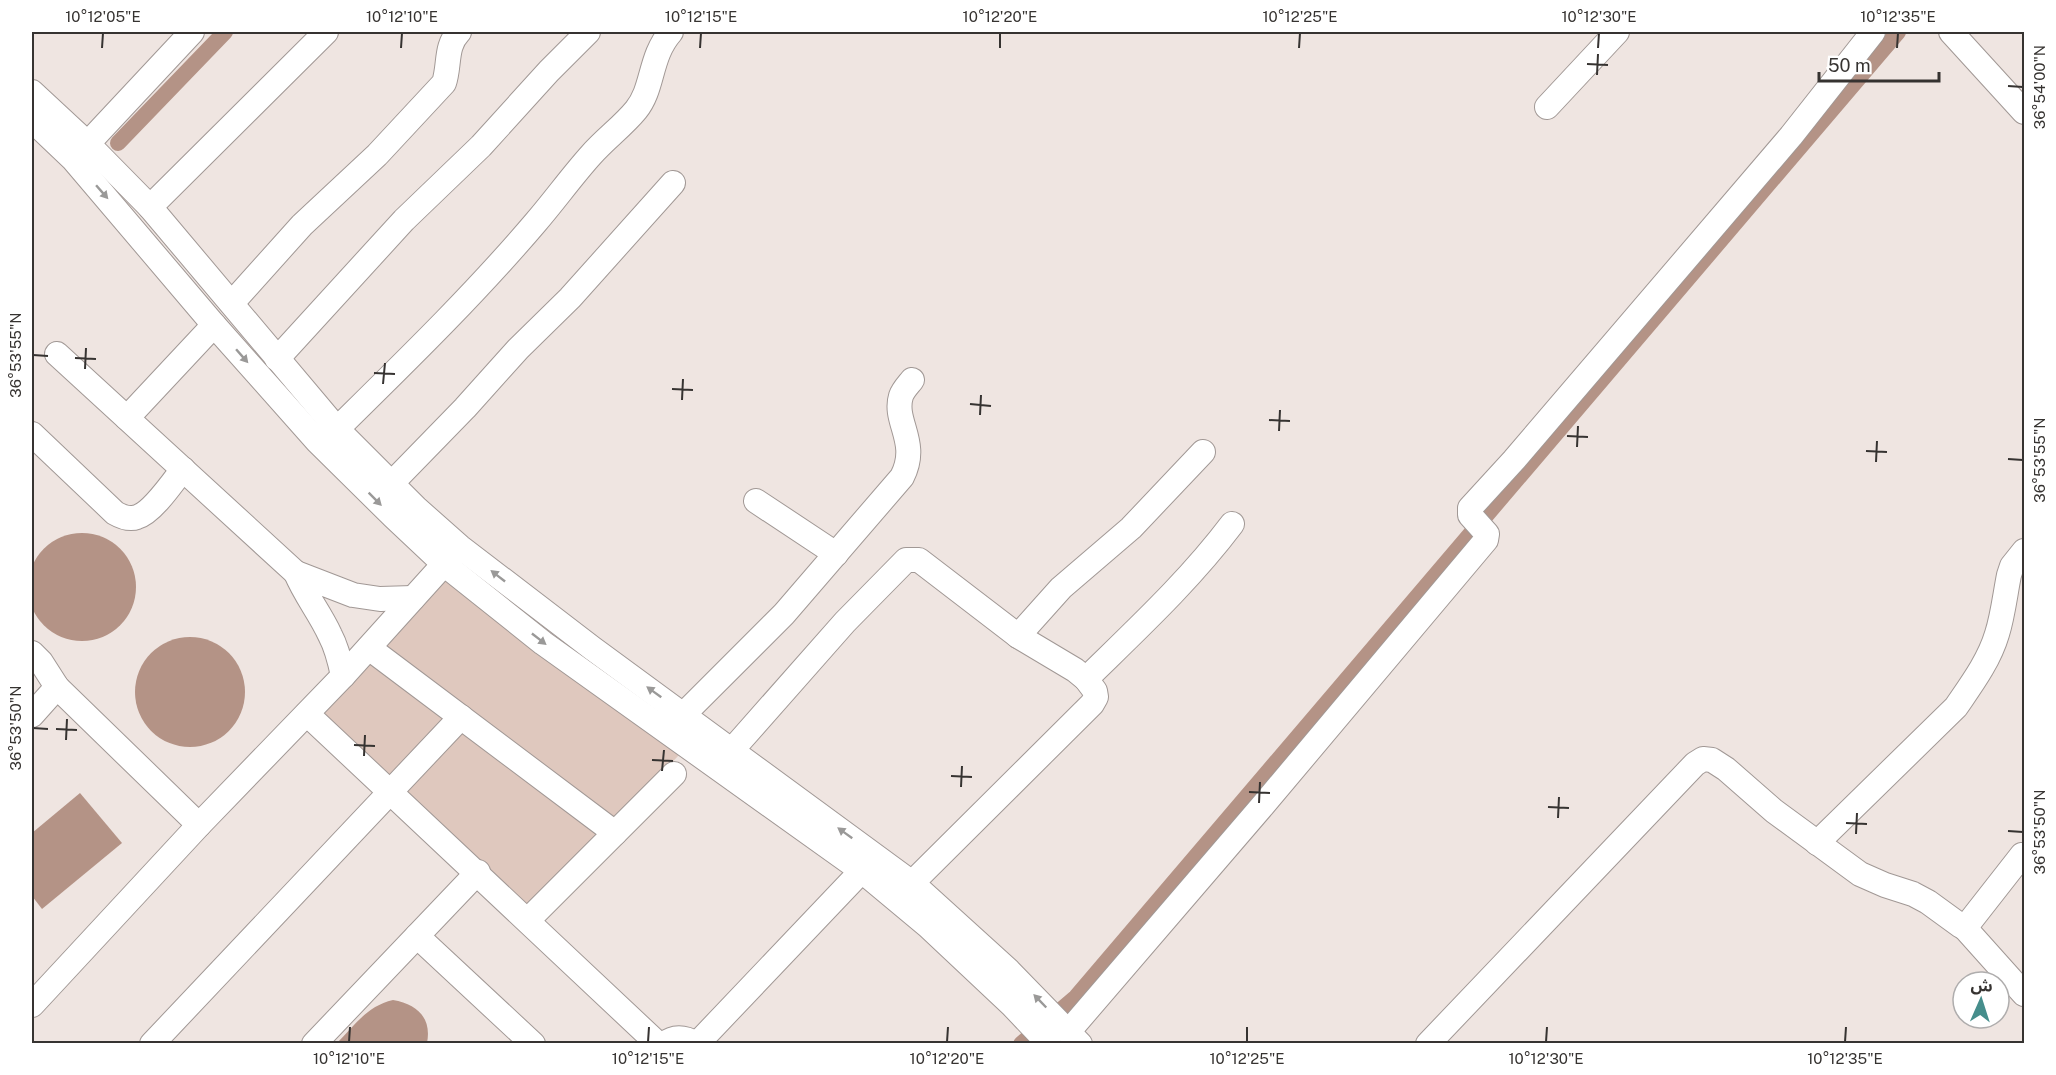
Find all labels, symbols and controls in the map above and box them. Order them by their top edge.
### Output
text: 10°12'05"E [65,8,141,25]
text: 10°12'10"E [366,8,438,25]
text: 10°12'15"E [665,8,737,25]
text: 10°12'20"E [963,8,1037,25]
text: 10°12'25"E [1262,8,1338,25]
text: 10°12'30"E [1561,8,1637,25]
text: 10°12'35"E [1860,8,1936,25]
scale bar [1819,45,1939,83]
text: 36°54'00"N [2031,45,2048,129]
text: 50 m [1828,55,1871,76]
one-way arrow [95,184,108,199]
text: 36°53'55"N [7,312,24,398]
one-way arrow [235,348,248,363]
text: 36°53'55"N [2031,417,2048,503]
one-way arrow [367,491,381,505]
one-way arrow [490,570,505,582]
one-way arrow [531,632,546,644]
text: 36°53'50"N [7,686,24,770]
one-way arrow [646,687,661,699]
text: 36°53'50"N [2031,790,2048,874]
one-way arrow [837,827,853,839]
north arrow [1951,970,2011,1030]
text: ش [1970,975,1993,996]
one-way arrow [1033,995,1047,1009]
text: 10°12'10"E [313,1050,385,1067]
text: 10°12'15"E [612,1050,684,1067]
text: 10°12'20"E [910,1050,984,1067]
text: 10°12'25"E [1209,1050,1285,1067]
text: 10°12'30"E [1508,1050,1584,1067]
text: 10°12'35"E [1807,1050,1883,1067]

